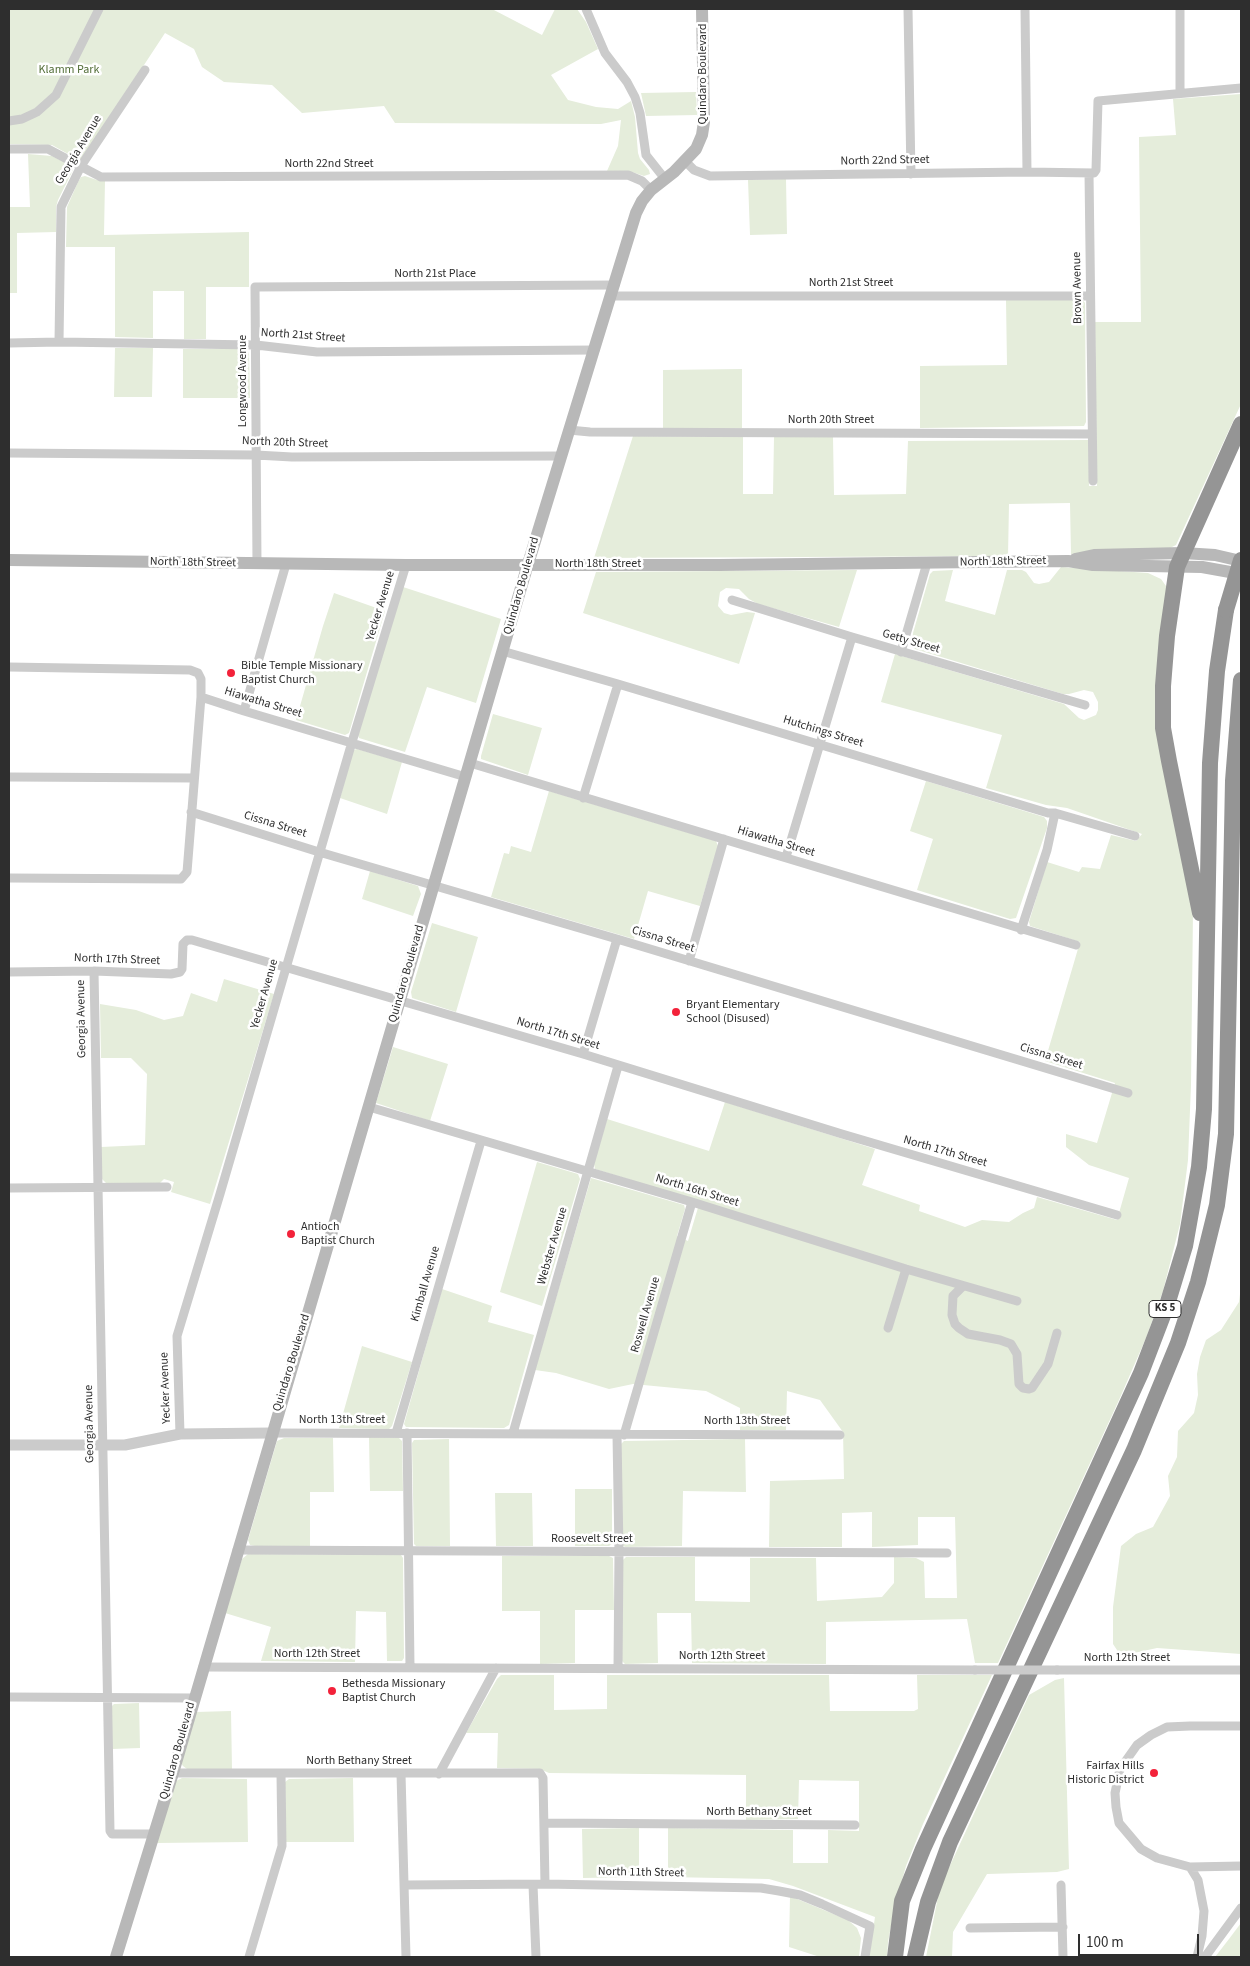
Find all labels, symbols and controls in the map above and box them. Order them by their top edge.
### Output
street label: Quindaro Boulevard [696,24,710,124]
park label: Klamm Park [39,63,99,77]
street label: Georgia Avenue [53,113,105,187]
street label: North 22nd Street [840,153,930,169]
street label: North 22nd Street [284,157,374,171]
street label: Brown Avenue [1070,252,1086,324]
street label: North 21st Place [394,267,476,281]
street label: North 21st Street [809,276,893,290]
street label: North 21st Street [260,326,346,346]
street label: Longwood Avenue [236,335,250,427]
street label: North 20th Street [788,413,874,427]
street label: North 20th Street [242,434,328,452]
street label: Quindaro Boulevard [501,535,543,637]
street label: North 18th Street [960,554,1046,570]
street label: North 18th Street [150,555,236,571]
street label: North 18th Street [555,557,641,571]
street label: Yecker Avenue [364,570,398,642]
street label: Getty Street [881,627,941,657]
place label: Bible Temple Missionary Baptist Church [241,659,363,687]
marker: Bible Temple Missionary Baptist Church [225,667,237,679]
street label: Hiawatha Street [222,684,304,722]
street label: Hutchings Street [781,713,865,751]
street label: Cissna Street [242,809,308,841]
street label: Hiawatha Street [735,823,817,861]
street label: Quindaro Boulevard [386,923,428,1025]
street label: Cissna Street [630,924,696,956]
street label: North 17th Street [74,951,160,969]
street label: Yecker Avenue [248,957,282,1031]
street label: Georgia Avenue [74,980,90,1058]
place label: Bryant Elementary School (Disused) [686,998,780,1026]
marker: Bryant Elementary School (Disused) [670,1006,682,1018]
street label: North 17th Street [515,1014,601,1054]
street label: Cissna Street [1018,1041,1084,1073]
street label: North 17th Street [901,1133,989,1171]
street label: North 16th Street [654,1171,740,1211]
street label: Webster Avenue [535,1205,571,1287]
place label: Antioch Baptist Church [301,1220,375,1248]
marker: Antioch Baptist Church [285,1228,297,1240]
street label: Kimball Avenue [408,1245,444,1323]
street label: Roswell Avenue [628,1275,664,1355]
road number: KS 5 [1149,1300,1181,1318]
street label: Quindaro Boulevard [270,1313,314,1413]
street label: Yecker Avenue [158,1352,174,1424]
street label: Georgia Avenue [82,1385,98,1463]
street label: North 13th Street [299,1413,385,1427]
street label: North 13th Street [704,1414,790,1428]
street label: Roosevelt Street [551,1532,633,1546]
street label: North 12th Street [274,1647,360,1661]
street label: North 12th Street [679,1649,765,1663]
street label: North 12th Street [1084,1651,1170,1665]
place label: Bethesda Missionary Baptist Church [342,1677,445,1705]
marker: Bethesda Missionary Baptist Church [326,1685,338,1697]
street label: Quindaro Boulevard [157,1700,199,1802]
street label: North Bethany Street [306,1754,412,1768]
place label: Fairfax Hills Historic District [1067,1759,1144,1787]
marker: Fairfax Hills Historic District [1148,1767,1160,1779]
street label: North Bethany Street [706,1805,812,1819]
street label: North 11th Street [598,1865,684,1881]
scale bar [1080,1924,1201,1956]
text: 100 m [1086,1932,1124,1953]

